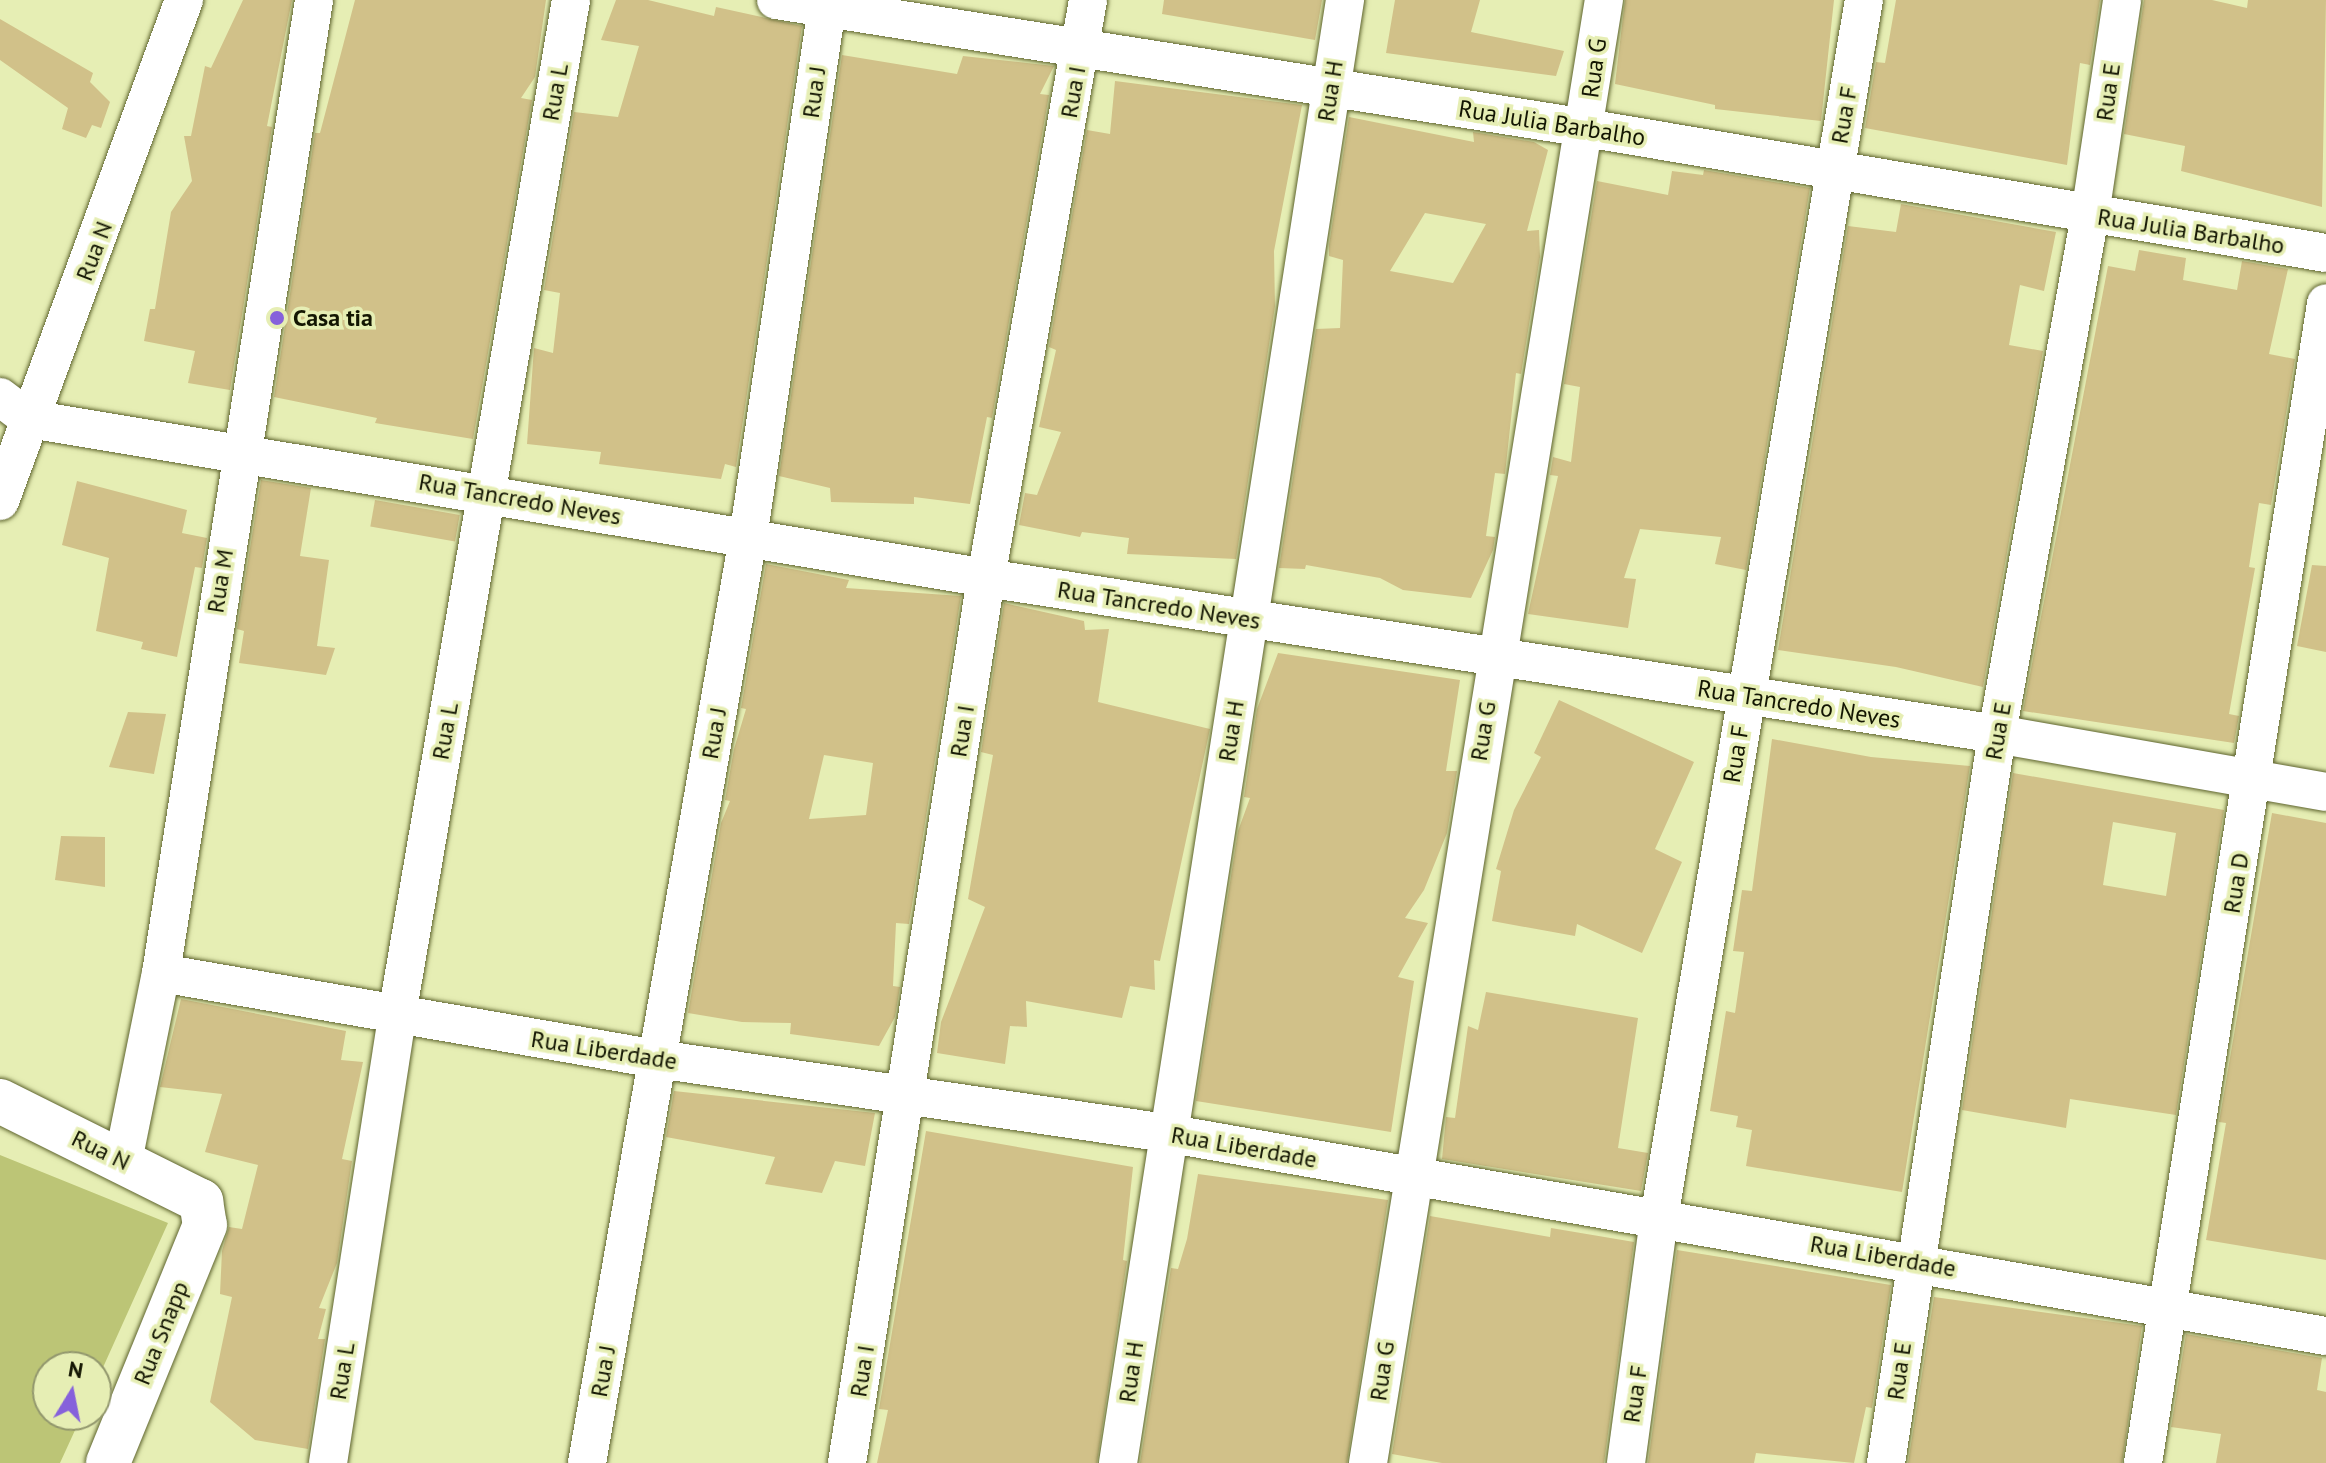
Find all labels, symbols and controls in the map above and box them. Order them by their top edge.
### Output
street label: Rua G [1576,36,1612,100]
street label: Rua H [1311,58,1349,124]
street label: Rua L [536,61,574,123]
street label: Rua E [2090,61,2126,123]
street label: Rua J [796,64,832,120]
street label: Rua I [1054,64,1092,120]
street label: Rua F [1825,84,1863,146]
street label: Rua Julia Barbalho [1456,94,1648,152]
street label: Rua Julia Barbalho [2095,202,2287,260]
street label: Rua N [70,217,118,285]
place label: Casa tia [293,304,373,332]
marker: Casa tia [268,309,286,327]
street label: Rua Tancredo Neves [416,467,624,531]
street label: Rua M [201,547,239,615]
street label: Rua Tancredo Neves [1055,575,1263,635]
street label: Rua Tancredo Neves [1695,674,1903,734]
street label: Rua H [1212,698,1250,764]
street label: Rua G [1464,699,1502,763]
street label: Rua L [426,700,464,762]
street label: Rua E [1979,700,2017,762]
street label: Rua I [944,703,980,759]
street label: Rua J [695,705,733,761]
street label: Rua F [1717,723,1755,785]
street label: Rua D [2217,851,2255,915]
street label: Rua Liberdade [529,1024,679,1076]
street label: Rua Liberdade [1169,1120,1319,1174]
street label: Rua N [67,1124,135,1176]
street label: Rua Liberdade [1808,1229,1958,1283]
street label: Rua Snapp [127,1277,195,1389]
street label: Rua G [1364,1339,1400,1403]
street label: Rua L [323,1340,361,1402]
street label: Rua H [1112,1340,1150,1404]
street label: Rua E [1881,1340,1917,1402]
street label: Rua J [584,1343,622,1399]
street label: Rua I [844,1343,880,1399]
north arrow [32,1351,112,1431]
text: N [66,1354,85,1384]
street label: Rua F [1617,1363,1653,1425]

